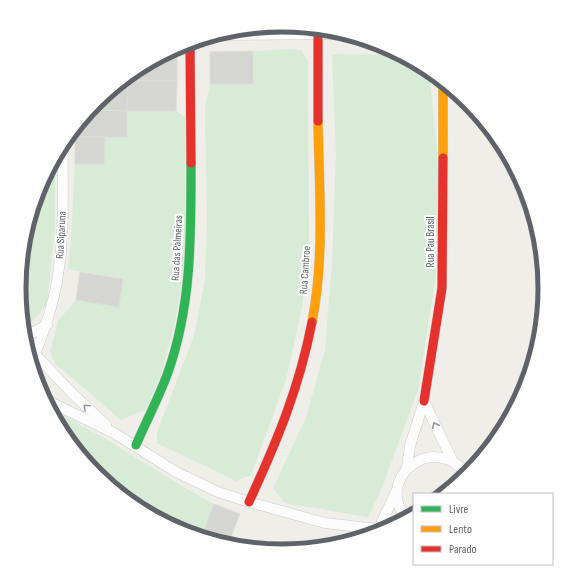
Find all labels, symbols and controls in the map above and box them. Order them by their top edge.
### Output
street label: Rua Siparuna [53,211,69,259]
street label: Rua das Palmeiras [169,215,185,281]
street label: Rua Pau Brasil [424,217,437,267]
street label: Rua Cambroe [297,245,313,295]
one-way arrow [83,404,91,411]
one-way arrow [432,422,440,430]
legend [413,493,553,565]
text: Livre [449,502,469,517]
text: Lento [449,522,472,537]
text: Parado [449,542,476,557]

